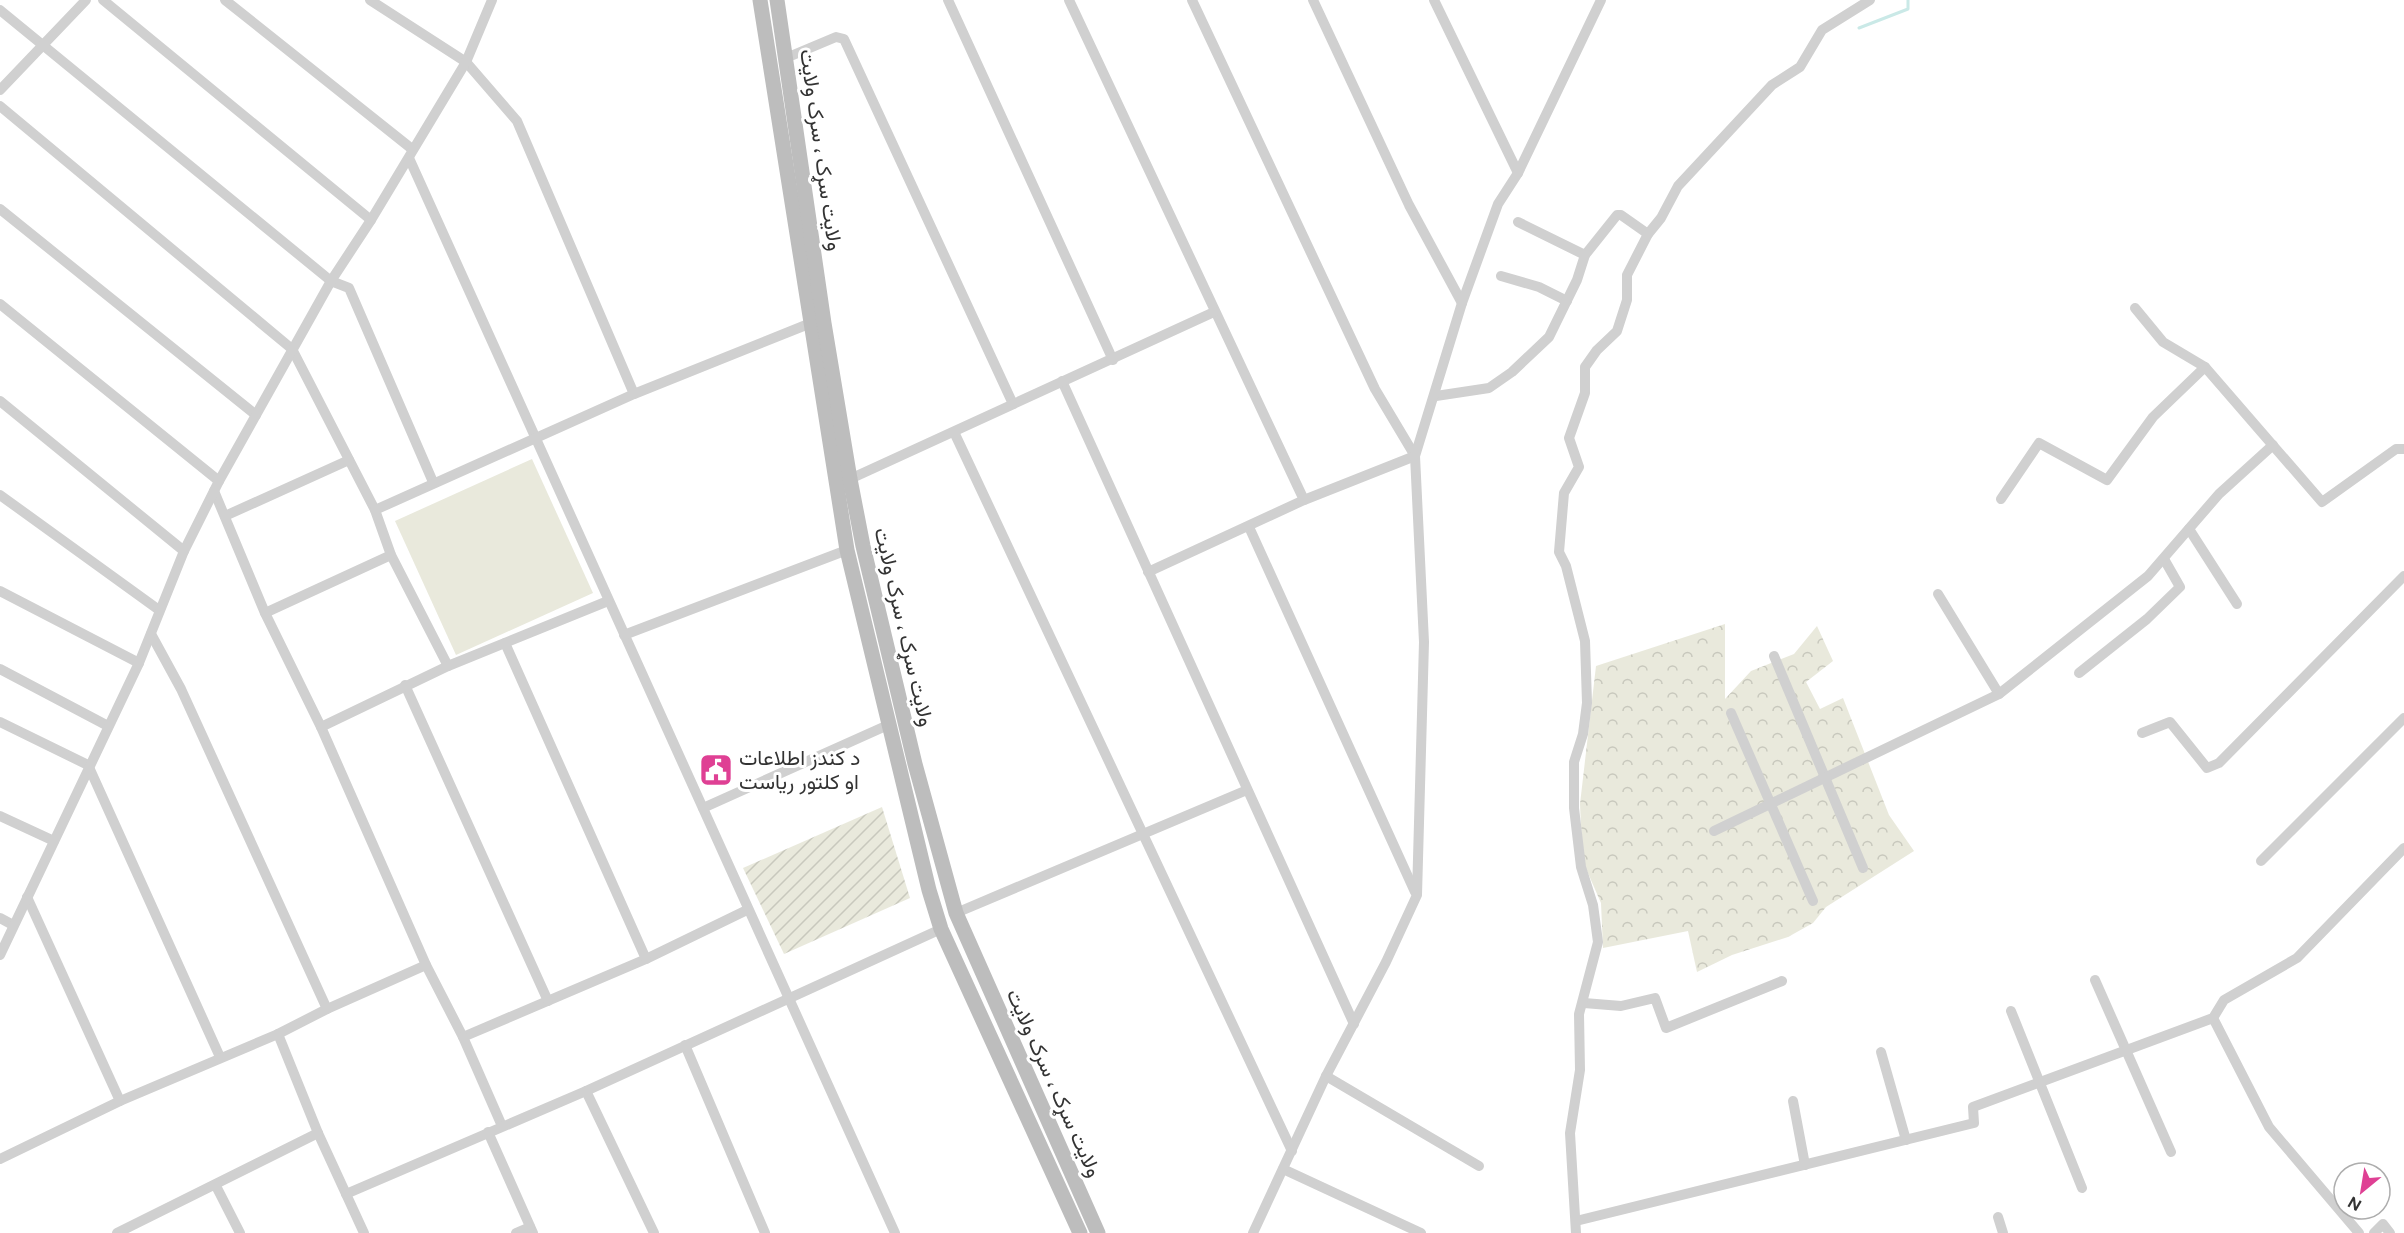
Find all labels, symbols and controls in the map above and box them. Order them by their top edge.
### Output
street label: ولایت سړک ، سرک ولایت [793,48,848,253]
street label: ولایت سړک ، سرک ولایت [867,525,940,729]
place label: د کندز اطلاعات او کلتور ریاست [739,745,860,795]
public building icon: د کندز اطلاعات او کلتور ریاست [698,752,734,788]
street label: ولایت سړک ، سرک ولایت [1000,985,1107,1182]
north arrow [2332,1161,2392,1221]
text: N [2345,1192,2365,1215]

